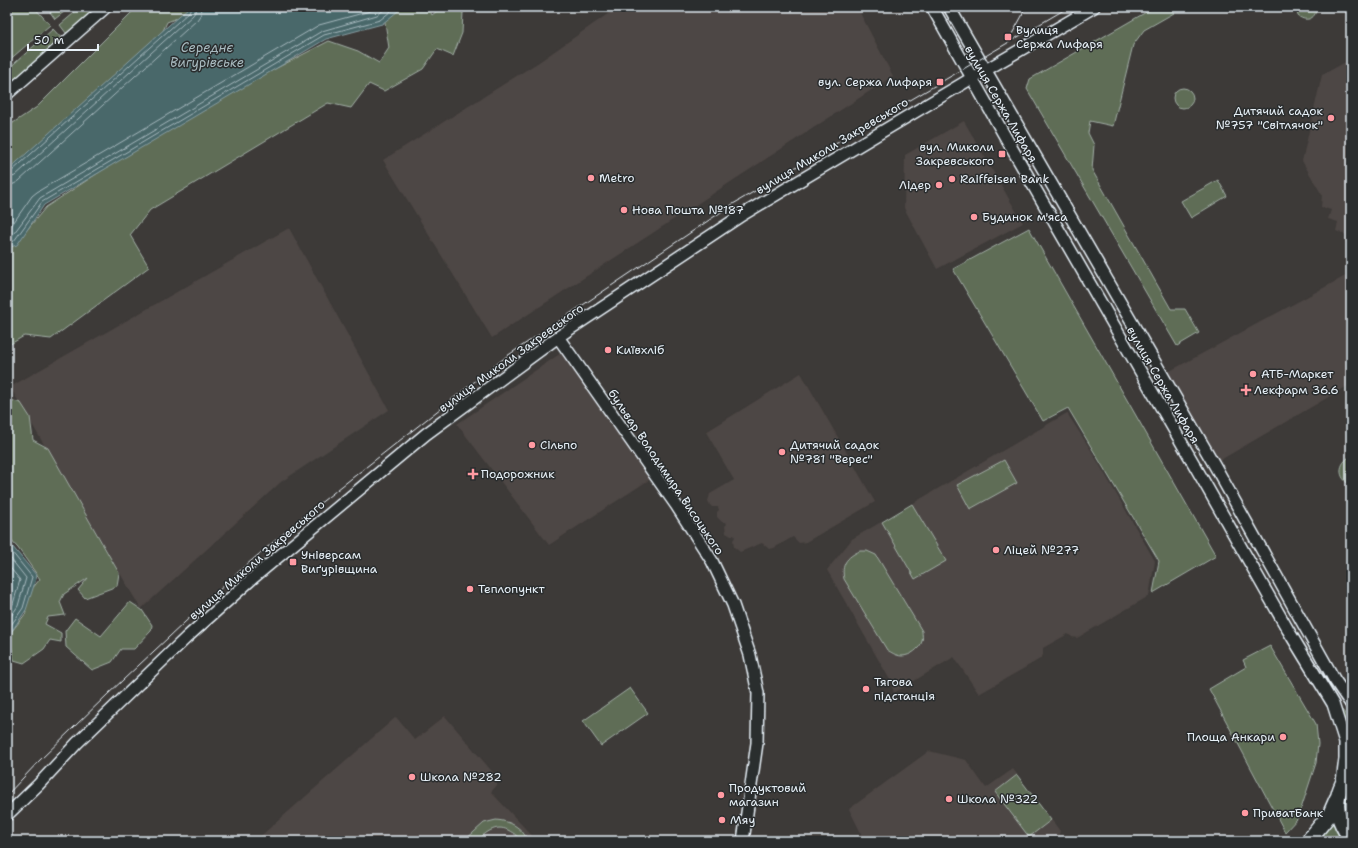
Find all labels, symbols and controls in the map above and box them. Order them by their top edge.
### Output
place label: Вулиця Сержа Лифаря [1016,22,1103,52]
scale bar [28,26,98,52]
text: 50 m [34,32,64,48]
marker: Вулиця Сержа Лифаря [1003,32,1013,42]
water label: Середнє Вигурівське [170,39,244,71]
street label: вулиця Сержа Лифаря [961,43,1041,165]
place label: вул. Сержа Лифаря [818,74,932,90]
marker: вул. Сержа Лифаря [935,77,945,87]
street label: вулиця Миколи Закревського [753,94,911,198]
place label: Дитячий садок №757 "Світлячок" [1216,103,1324,133]
marker: Дитячий садок №757 "Світлячок" [1326,113,1336,123]
place label: вул. Миколи Закревського [916,139,994,169]
marker: вул. Миколи Закревського [997,149,1007,159]
place label: Metro [599,170,635,186]
place label: Raiffeisen Bank [960,171,1050,187]
marker: Metro [586,173,596,183]
marker: Raiffeisen Bank [947,174,957,184]
place label: Лідер [899,177,931,193]
marker: Лідер [934,180,944,190]
place label: Нова Пошта №187 [632,202,744,218]
marker: Нова Пошта №187 [619,205,629,215]
place label: Будинок м'яса [982,209,1068,225]
marker: Будинок м'яса [969,212,979,222]
street label: вулиця Миколи Закревського [435,300,587,416]
street label: вулиця Сержа Лифаря [1123,324,1203,446]
place label: Київхліб [616,342,664,358]
marker: Київхліб [603,345,613,355]
place label: АТБ-Маркет [1261,366,1334,382]
marker: АТБ-Маркет [1248,369,1258,379]
place label: Лекфарм 36.6 [1254,382,1339,398]
marker: Лекфарм 36.6 [1241,385,1251,395]
street label: бульвар Володимира Висоцького [604,386,728,558]
place label: Сільпо [540,437,577,453]
place label: Дитячий садок №781 "Верес" [790,437,880,467]
marker: Сільпо [527,440,537,450]
marker: Дитячий садок №781 "Верес" [777,447,787,457]
place label: Подорожник [481,466,555,482]
marker: Подорожник [468,469,478,479]
street label: вулиця Миколи Закревського [186,496,328,624]
place label: Ліцей №277 [1004,542,1079,558]
marker: Ліцей №277 [991,545,1001,555]
place label: Універсам Виґурівщина [301,547,378,577]
marker: Універсам Виґурівщина [288,557,298,567]
place label: Теплопункт [478,581,545,597]
marker: Теплопункт [465,584,475,594]
place label: Тягова пiдстанцiя [874,674,935,704]
marker: Тягова пiдстанцiя [861,684,871,694]
place label: Площа Анкари [1187,729,1275,745]
marker: Площа Анкари [1278,732,1288,742]
place label: Школа №282 [420,769,502,785]
marker: Школа №282 [407,772,417,782]
place label: Продуктовий магазин [729,780,806,810]
marker: Продуктовий магазин [716,790,726,800]
place label: Школа №322 [957,791,1038,807]
marker: Школа №322 [944,794,954,804]
place label: ПриватБанк [1253,805,1324,821]
marker: ПриватБанк [1240,808,1250,818]
place label: Мяу [730,812,755,828]
marker: Мяу [717,815,727,825]

